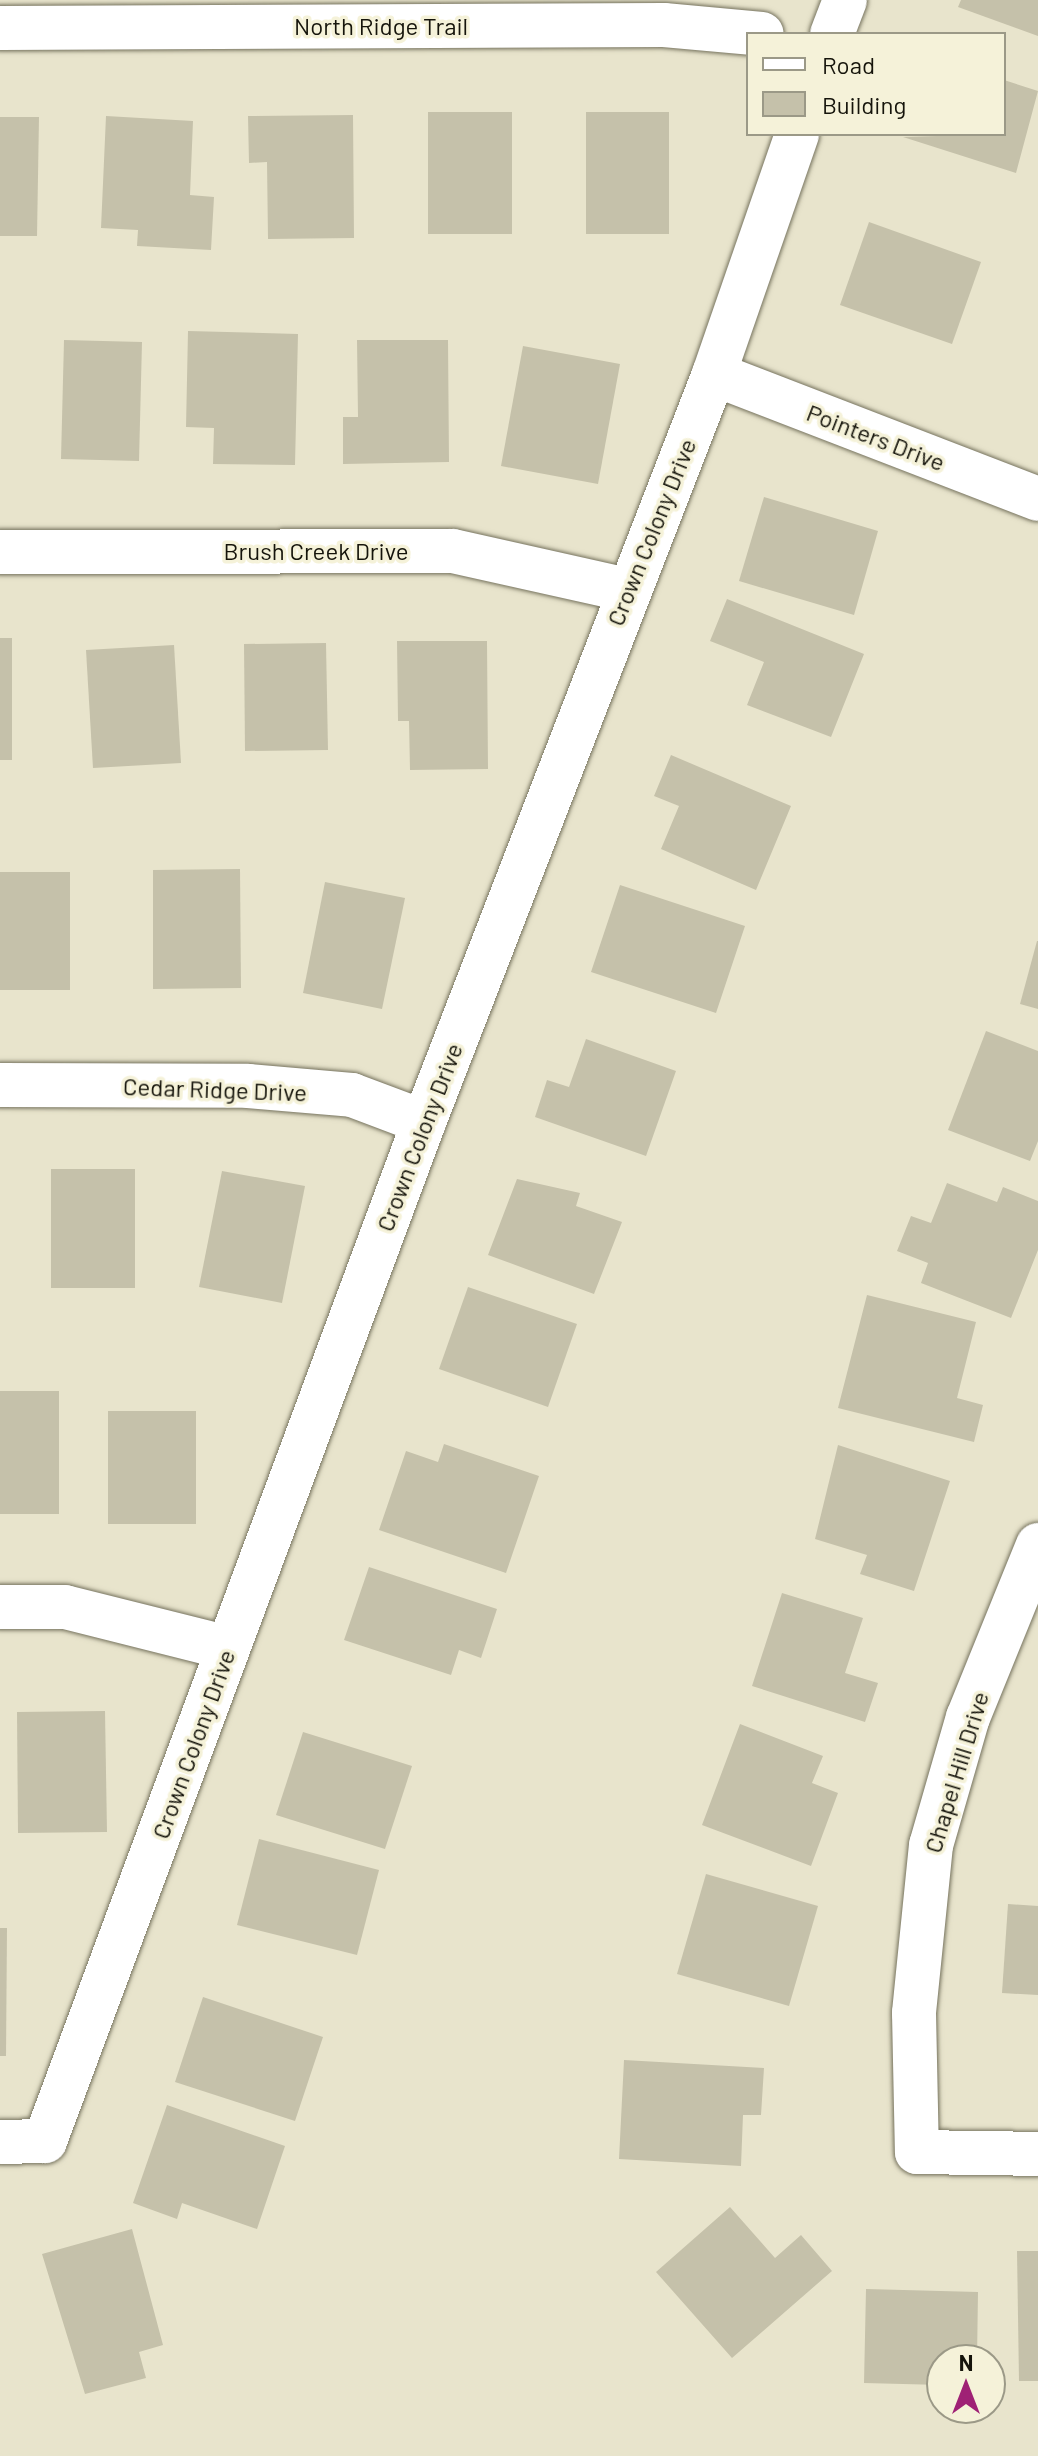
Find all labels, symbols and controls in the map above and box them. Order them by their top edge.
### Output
street label: North Ridge Trail [294,12,468,40]
legend [746,32,1006,136]
text: Road [822,50,875,79]
text: Building [822,90,906,119]
street label: Pointers Drive [803,397,949,477]
street label: Crown Colony Drive [600,434,702,630]
street label: Brush Creek Drive [224,537,408,565]
street label: Crown Colony Drive [370,1039,468,1235]
street label: Cedar Ridge Drive [123,1071,307,1107]
street label: Crown Colony Drive [145,1646,241,1842]
street label: Chapel Hill Drive [918,1688,994,1856]
north arrow [926,2344,1006,2424]
text: N [959,2349,973,2375]

